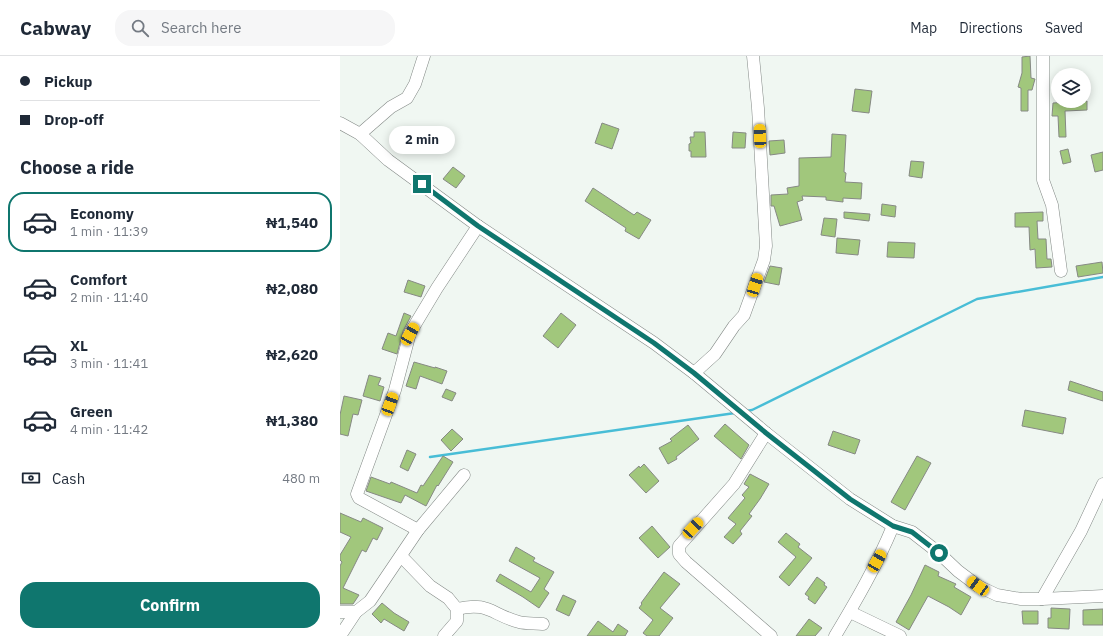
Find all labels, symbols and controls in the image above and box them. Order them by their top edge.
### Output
search box [115,10,395,46]
text: Cabway [20,16,91,40]
icon: search [129,17,151,39]
text: Search here [161,18,241,37]
text: Map [910,19,937,37]
text: Directions [959,19,1023,37]
text: Saved [1045,19,1083,37]
map controls [1051,68,1091,108]
button: layers [1051,68,1091,108]
text: Pickup [44,72,92,91]
text: Drop-off [44,110,104,129]
car [754,124,766,148]
callout: 2 min [389,126,455,154]
text: 2 min [405,131,439,148]
text: Choose a ride [20,156,134,179]
route end [413,175,431,193]
icon: car [22,204,58,240]
text: Economy [70,204,134,223]
text: ₦1,540 [266,213,318,232]
text: 1 min · 11:39 [70,223,148,240]
icon: car [22,270,58,306]
text: Comfort [70,270,127,289]
car [746,272,764,298]
text: ₦2,080 [266,279,318,298]
text: 2 min · 11:40 [70,289,148,306]
car [399,321,421,347]
icon: car [22,336,58,372]
text: XL [70,336,88,355]
text: ₦2,620 [266,345,318,364]
text: 3 min · 11:41 [70,355,148,372]
car [380,391,400,417]
icon: car [22,402,58,438]
text: Green [70,402,113,421]
text: ₦1,380 [266,411,318,430]
text: 4 min · 11:42 [70,421,148,438]
icon: cash [20,467,42,489]
text: Cash [52,469,85,488]
text: 480 m [282,470,320,487]
car [680,515,706,541]
route start [930,544,948,562]
car [866,548,888,574]
car [965,574,991,598]
button: Confirm [20,582,320,628]

